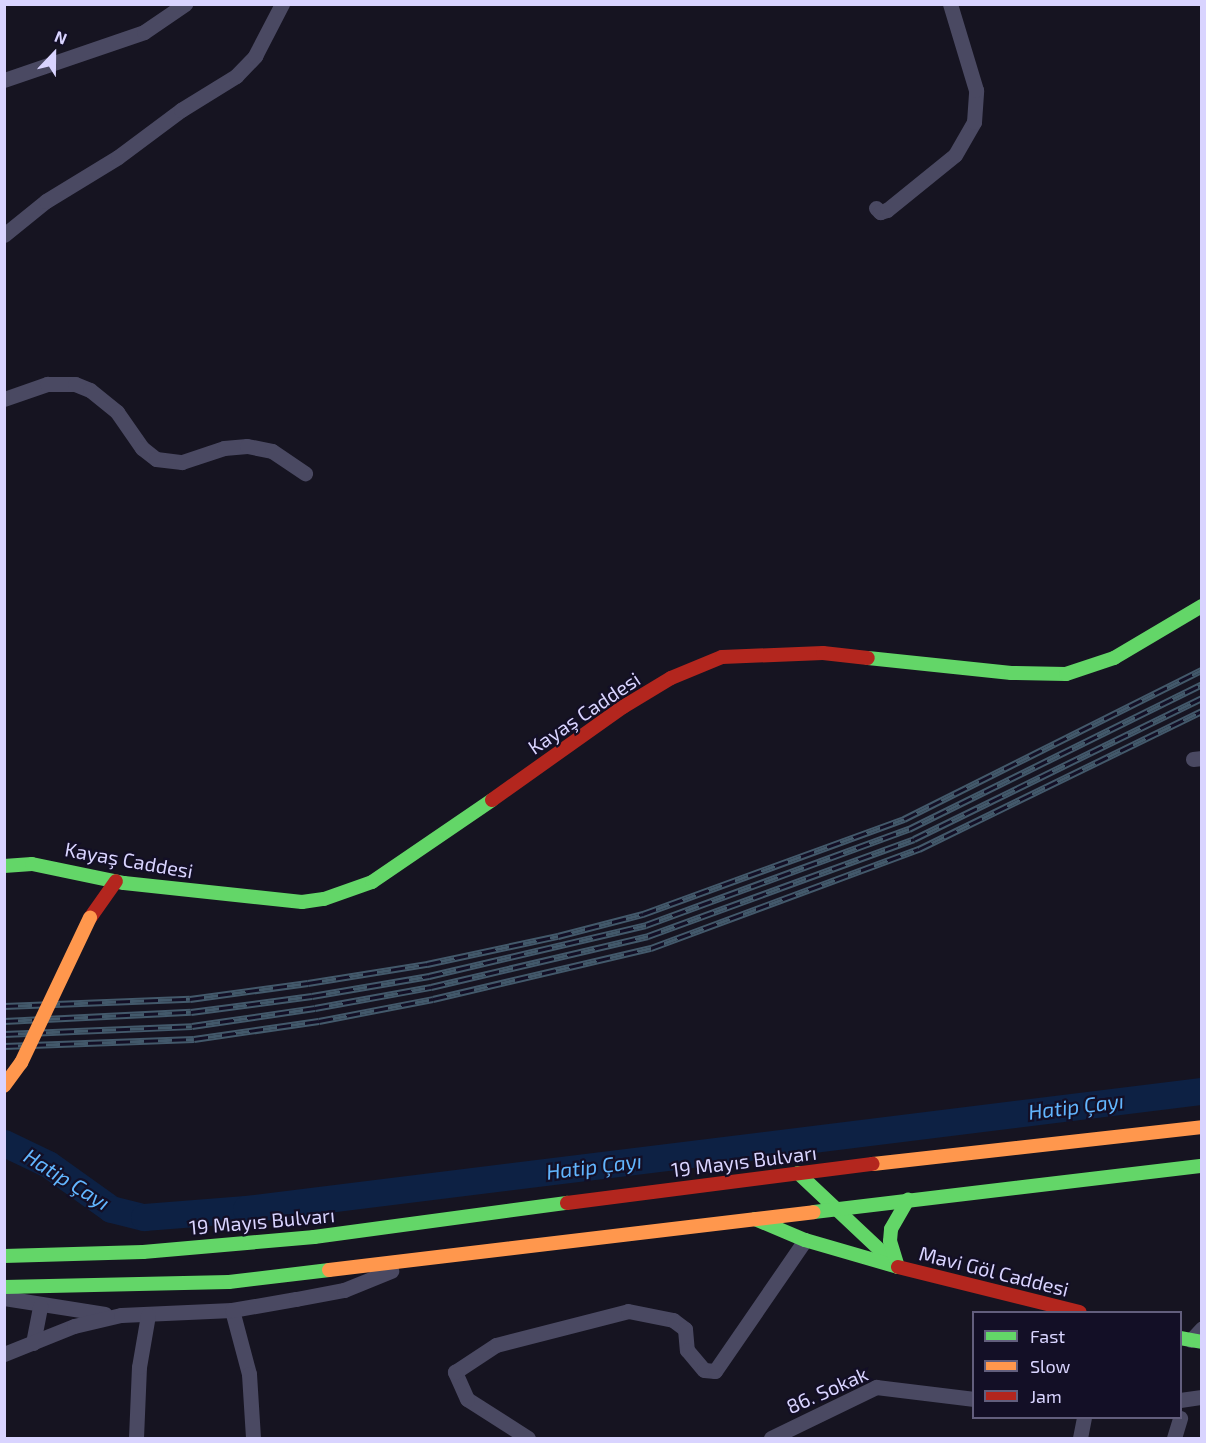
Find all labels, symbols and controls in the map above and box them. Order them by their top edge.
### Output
north arrow [24,24,84,84]
text: N [52,26,70,48]
street label: Kayaş Caddesi [523,667,645,759]
street label: Kayaş Caddesi [63,837,195,883]
water label: Hatip Çayı [1027,1088,1125,1124]
street label: 19 Mayıs Bulvarı [670,1140,818,1182]
water label: Hatip Çayı [20,1143,114,1215]
water label: Hatip Çayı [545,1148,643,1184]
street label: 19 Mayıs Bulvarı [188,1203,336,1239]
street label: Mavi Göl Caddesi [916,1241,1072,1301]
legend [972,1311,1182,1419]
text: Fast [1030,1325,1065,1347]
text: Slow [1030,1355,1070,1377]
street label: 86. Sokak [783,1361,871,1419]
text: Jam [1030,1385,1062,1407]

